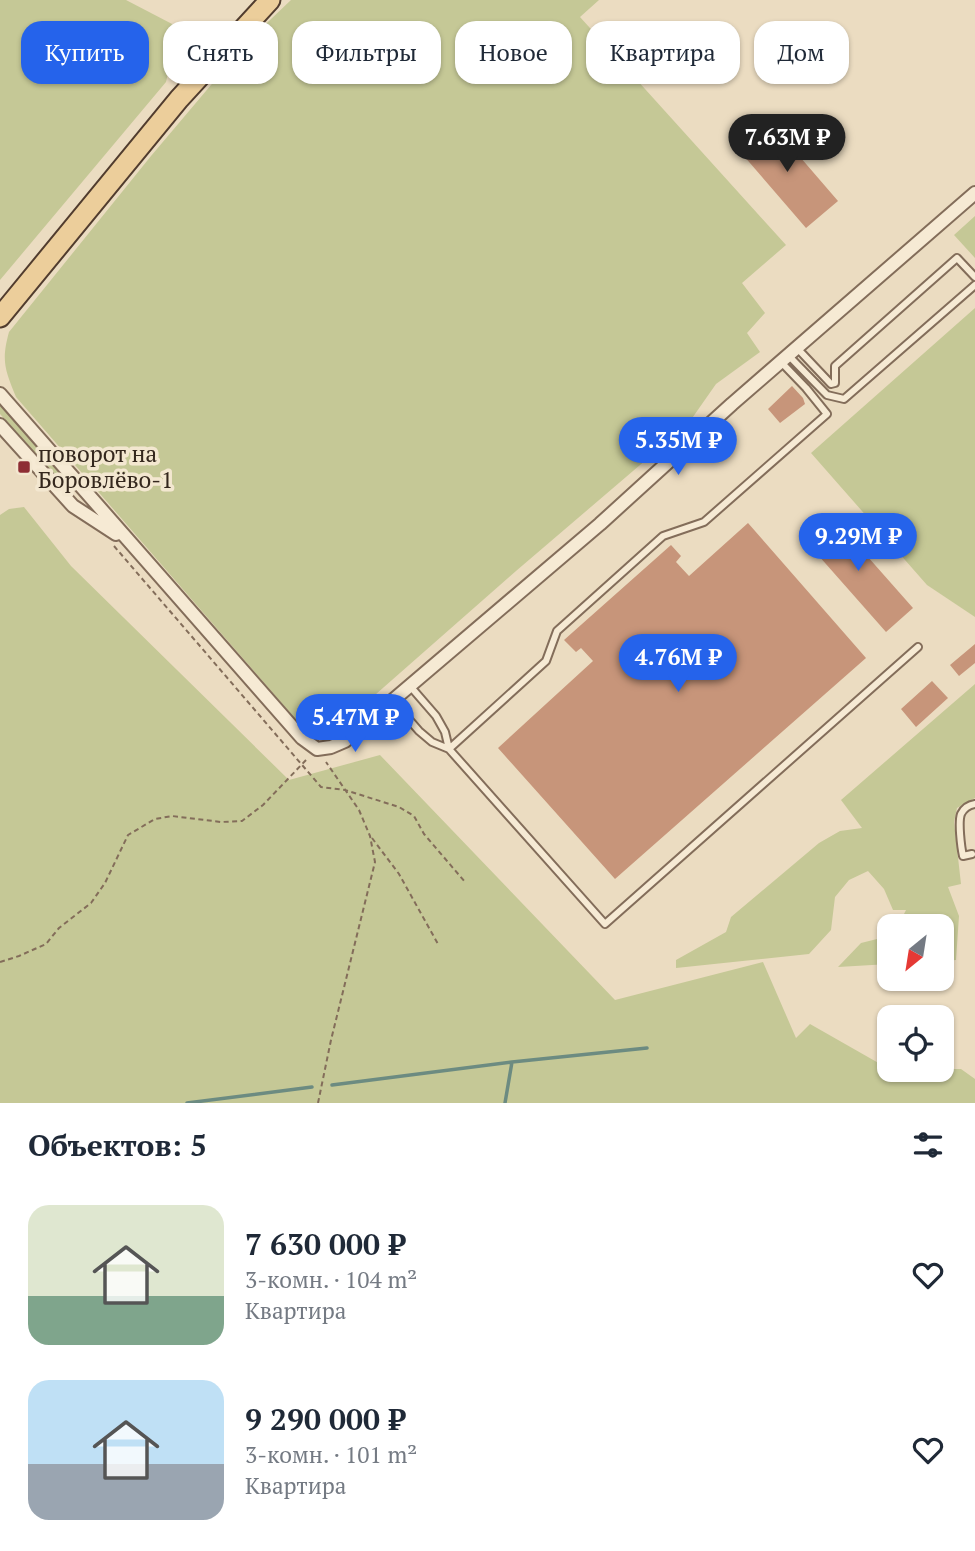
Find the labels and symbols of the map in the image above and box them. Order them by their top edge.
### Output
pin: 7.63M ₽ [722,114,852,174]
pin: 5.35M ₽ [613,418,743,477]
place label: поворот на Боровлёво-1 [38,438,173,495]
marker: поворот на Боровлёво-1 [16,459,32,475]
pin: 9.29M ₽ [793,514,923,573]
pin: 4.76M ₽ [613,634,743,694]
pin: 5.47M ₽ [290,694,420,754]
north arrow [877,914,954,990]

